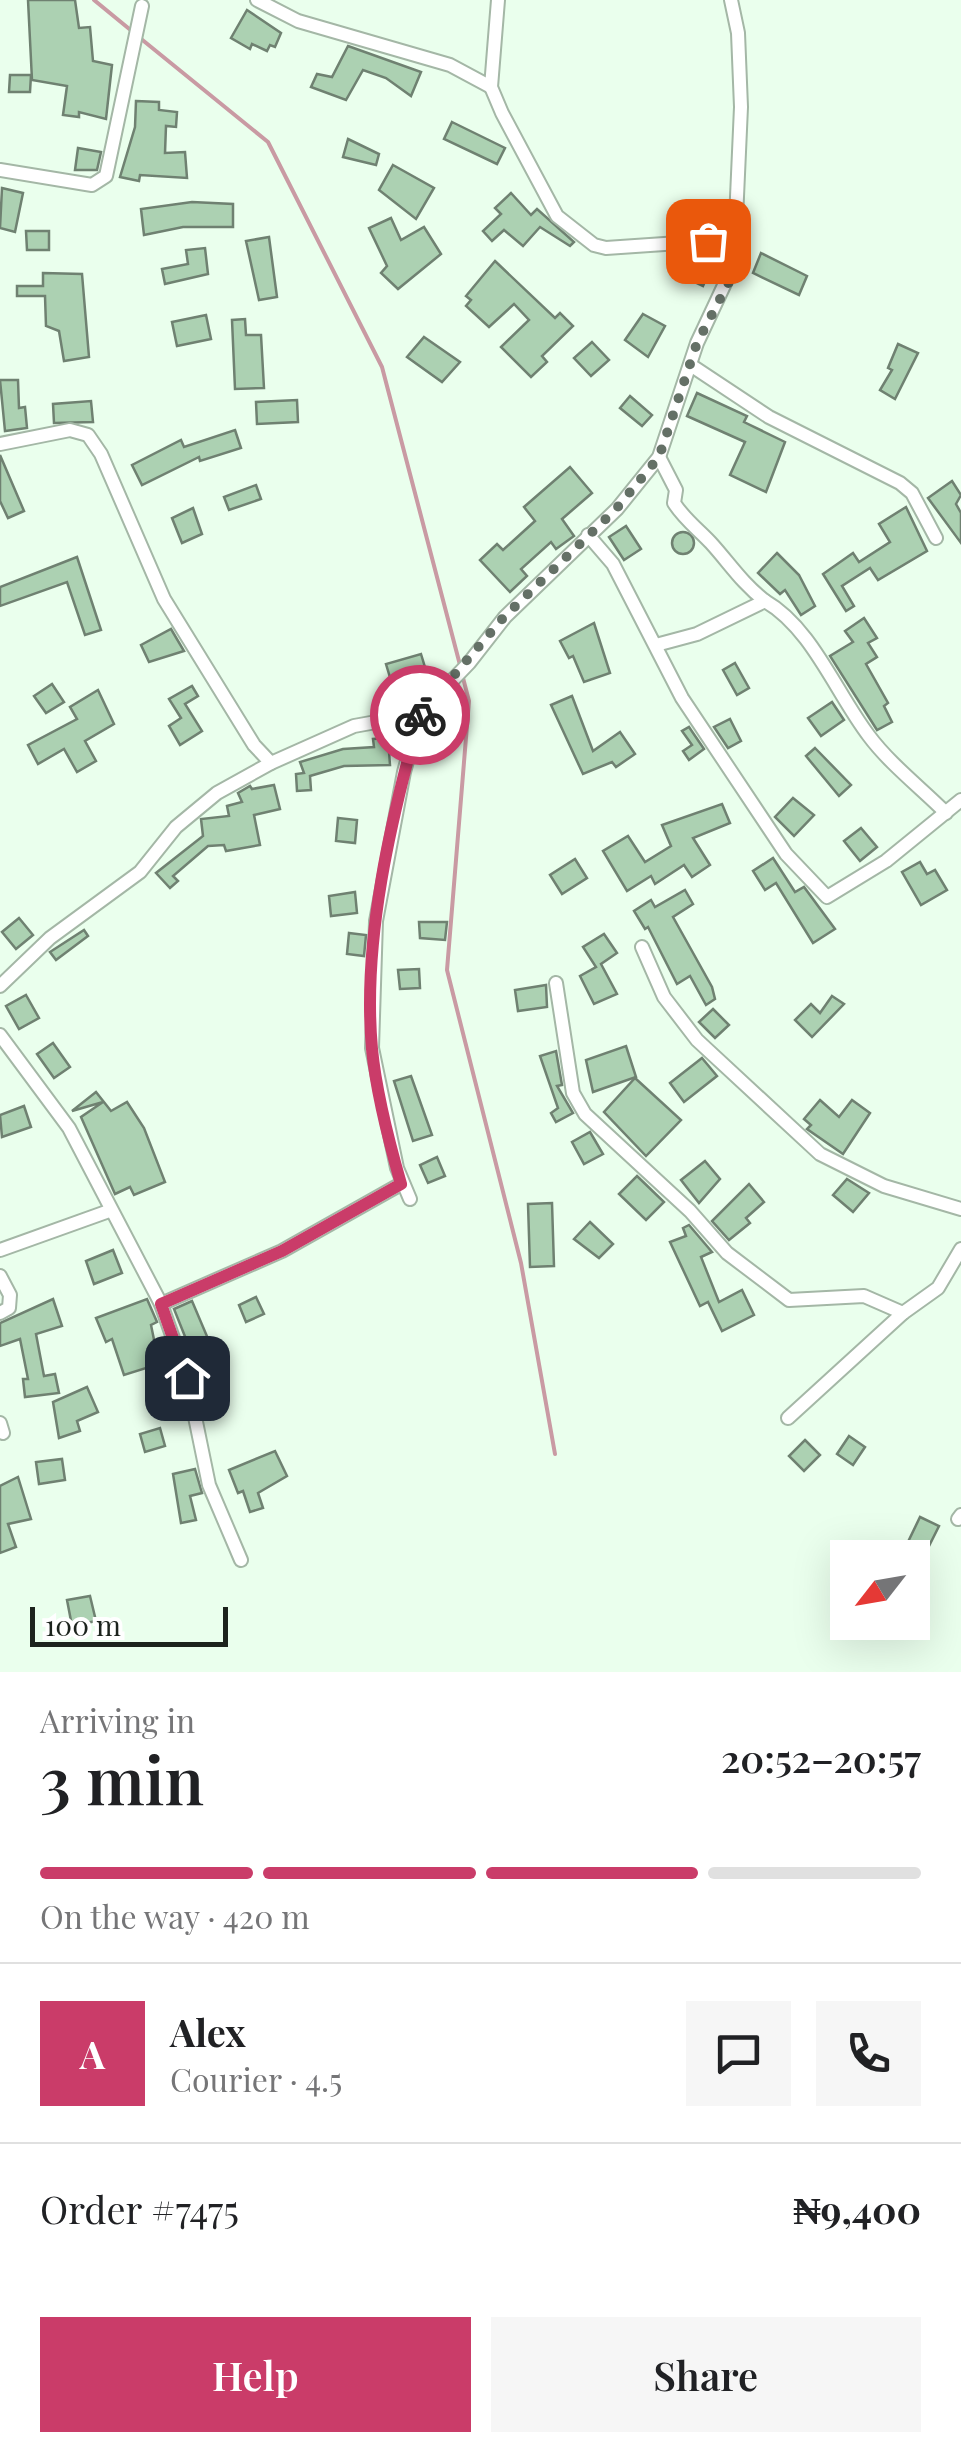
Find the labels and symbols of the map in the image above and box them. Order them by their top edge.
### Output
pin [666,199,751,284]
courier [370,665,470,765]
pin [145,1336,230,1421]
north arrow [830,1540,930,1640]
scale bar [30,1602,228,1646]

